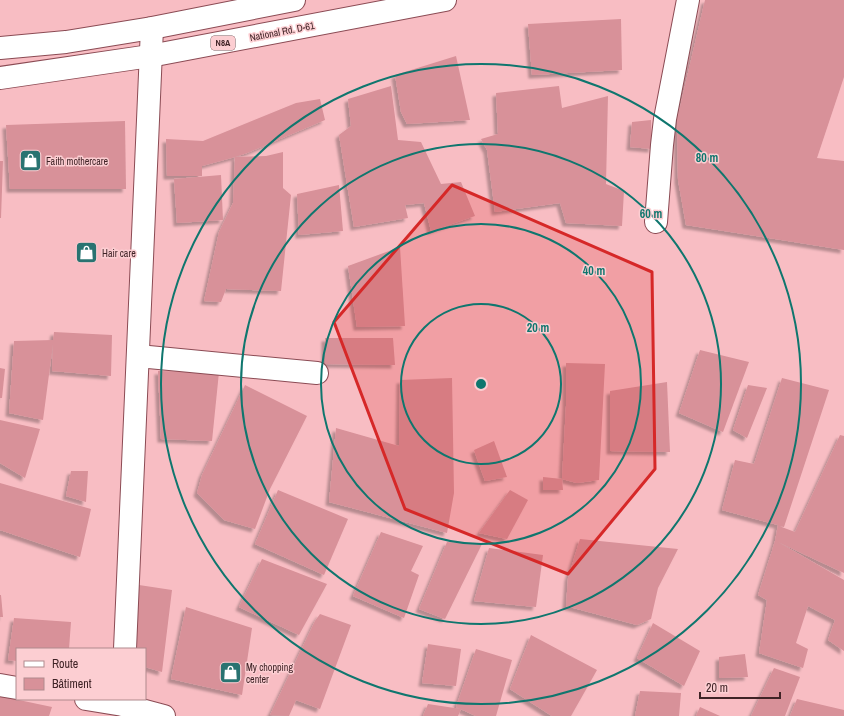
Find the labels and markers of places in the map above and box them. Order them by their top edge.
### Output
shop icon: Faith mothercare [17,148,43,174]
place label: Faith mothercare [46,155,108,168]
shop icon: Hair care [73,240,99,266]
place label: Hair care [102,247,136,260]
centre of rings [474,377,488,391]
shop icon: My chopping center [218,660,244,686]
place label: My chopping center [246,661,293,686]

